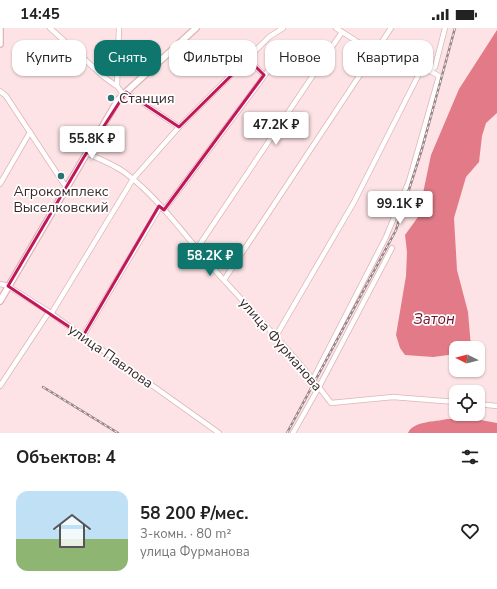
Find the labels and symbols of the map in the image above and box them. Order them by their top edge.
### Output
place label: Станция [119,89,175,108]
marker: Станция [106,93,116,103]
pin: 47.2K ₽ [239,112,313,146]
pin: 55.8K ₽ [55,126,129,160]
marker: Агрокомплекс Выселковский [56,171,66,181]
place label: Агрокомплекс Выселковский [13,182,109,217]
pin: 99.1K ₽ [363,191,437,225]
pin: 58.2K ₽ [173,243,247,277]
street label: улица Фурманова [235,293,327,395]
water label: Затон [413,309,455,329]
street label: улица Павлова [64,320,157,393]
north arrow [449,341,485,377]

